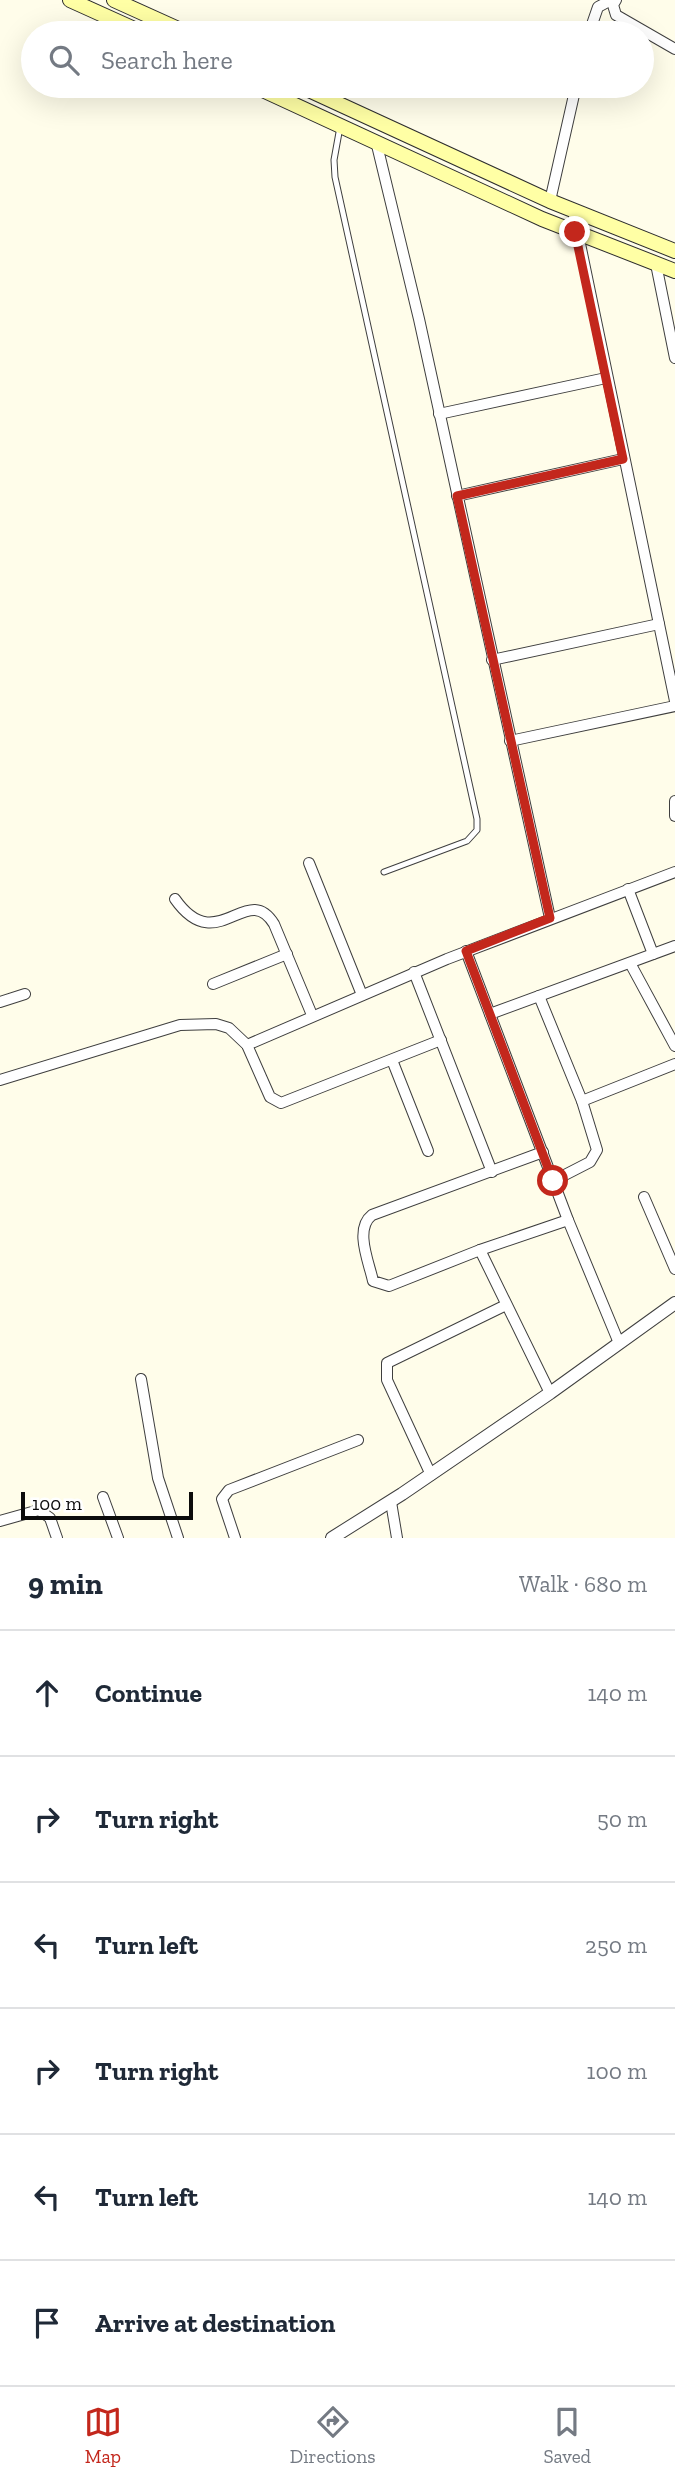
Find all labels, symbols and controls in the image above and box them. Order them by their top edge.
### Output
search box [21,21,654,98]
icon: search [45,41,83,79]
text: Search here [101,44,233,76]
route end [559,216,590,247]
route start [537,1165,568,1196]
scale bar [21,1489,192,1521]
text: 100 m [32,1492,82,1515]
text: 9 min [28,1566,103,1602]
text: Walk · 680 m [519,1570,647,1598]
icon: ahead [28,1674,66,1712]
text: Continue [95,1677,202,1709]
text: 140 m [587,1679,647,1707]
icon: right [28,1800,66,1838]
text: Turn right [95,1803,218,1835]
text: 50 m [597,1805,647,1833]
icon: left [28,1926,66,1964]
text: Turn left [95,1929,198,1961]
text: 250 m [585,1931,647,1959]
icon: right [28,2052,66,2090]
text: Turn right [95,2055,218,2087]
text: 100 m [587,2057,647,2085]
icon: left [28,2178,66,2216]
text: Turn left [95,2181,198,2213]
text: 140 m [587,2183,647,2211]
icon: arrive [28,2304,66,2342]
text: Arrive at destination [95,2307,335,2339]
tab: Map [84,2403,122,2468]
tab: Directions [290,2403,376,2468]
tab: Saved [543,2403,591,2468]

